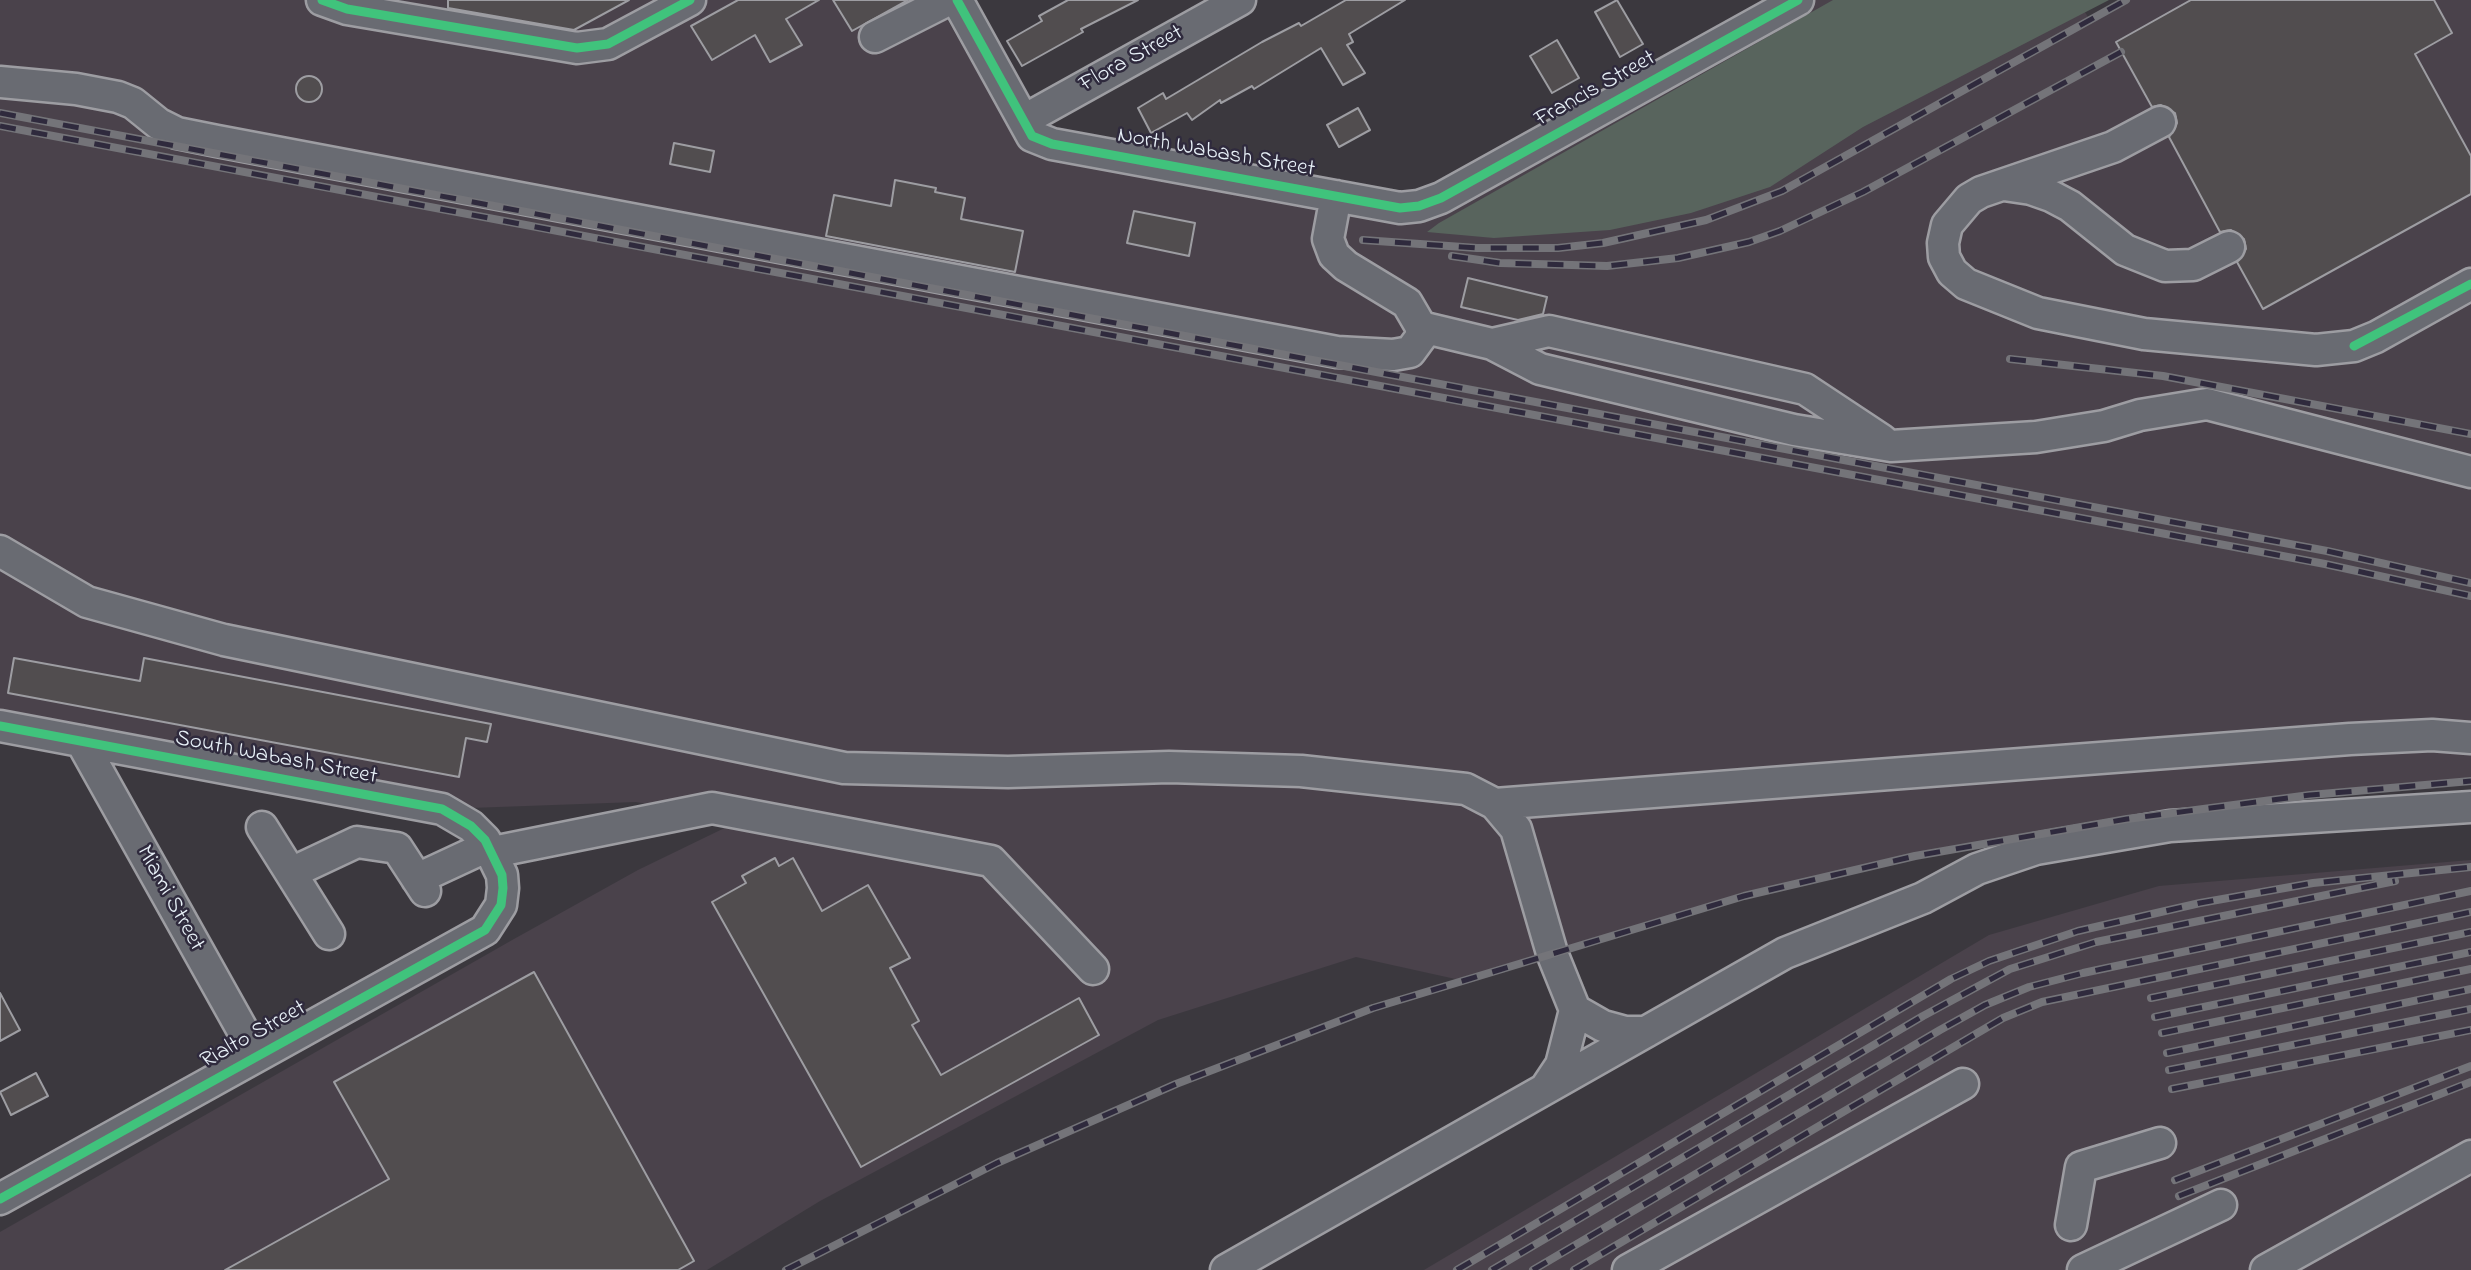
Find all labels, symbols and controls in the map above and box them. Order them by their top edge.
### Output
street label: Flora Street [1075,20,1189,100]
street label: Francis Street [1531,46,1661,134]
street label: North Wabash Street [1115,123,1317,185]
street label: South Wabash Street [173,726,379,792]
street label: Miami Street [129,841,209,957]
street label: Rialto Street [196,996,312,1076]

